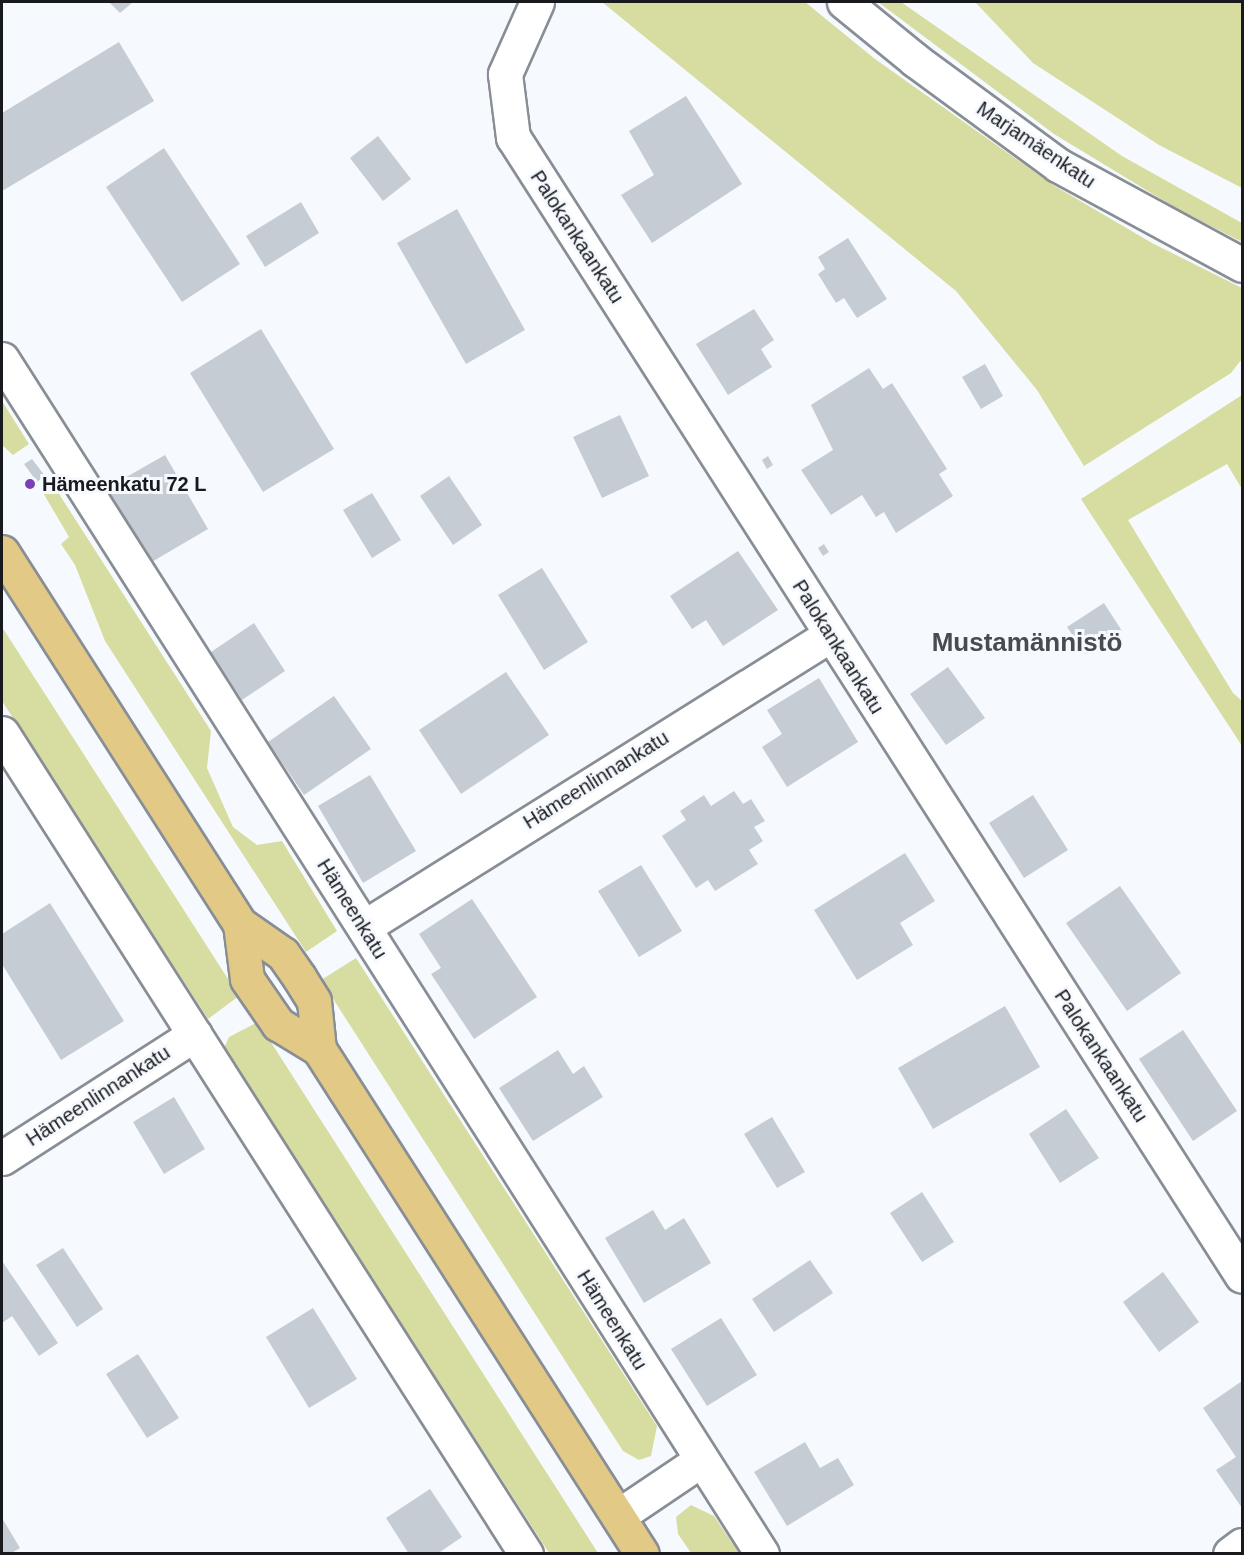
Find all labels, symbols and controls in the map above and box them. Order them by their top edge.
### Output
street label: Marjamäenkatu [972,97,1100,193]
street label: Palokankaankatu [525,166,629,308]
place label: Hämeenkatu 72 L [42,472,207,496]
marker: Hämeenkatu 72 L [23,477,37,491]
street label: Palokankaankatu [787,576,889,718]
district label: Mustamännistö [932,627,1122,659]
street label: Hämeenlinnankatu [519,726,673,834]
street label: Hämeenkatu [312,855,392,963]
street label: Palokankaankatu [1049,985,1153,1127]
street label: Hämeenlinnankatu [22,1041,174,1151]
street label: Hämeenkatu [572,1266,652,1374]

